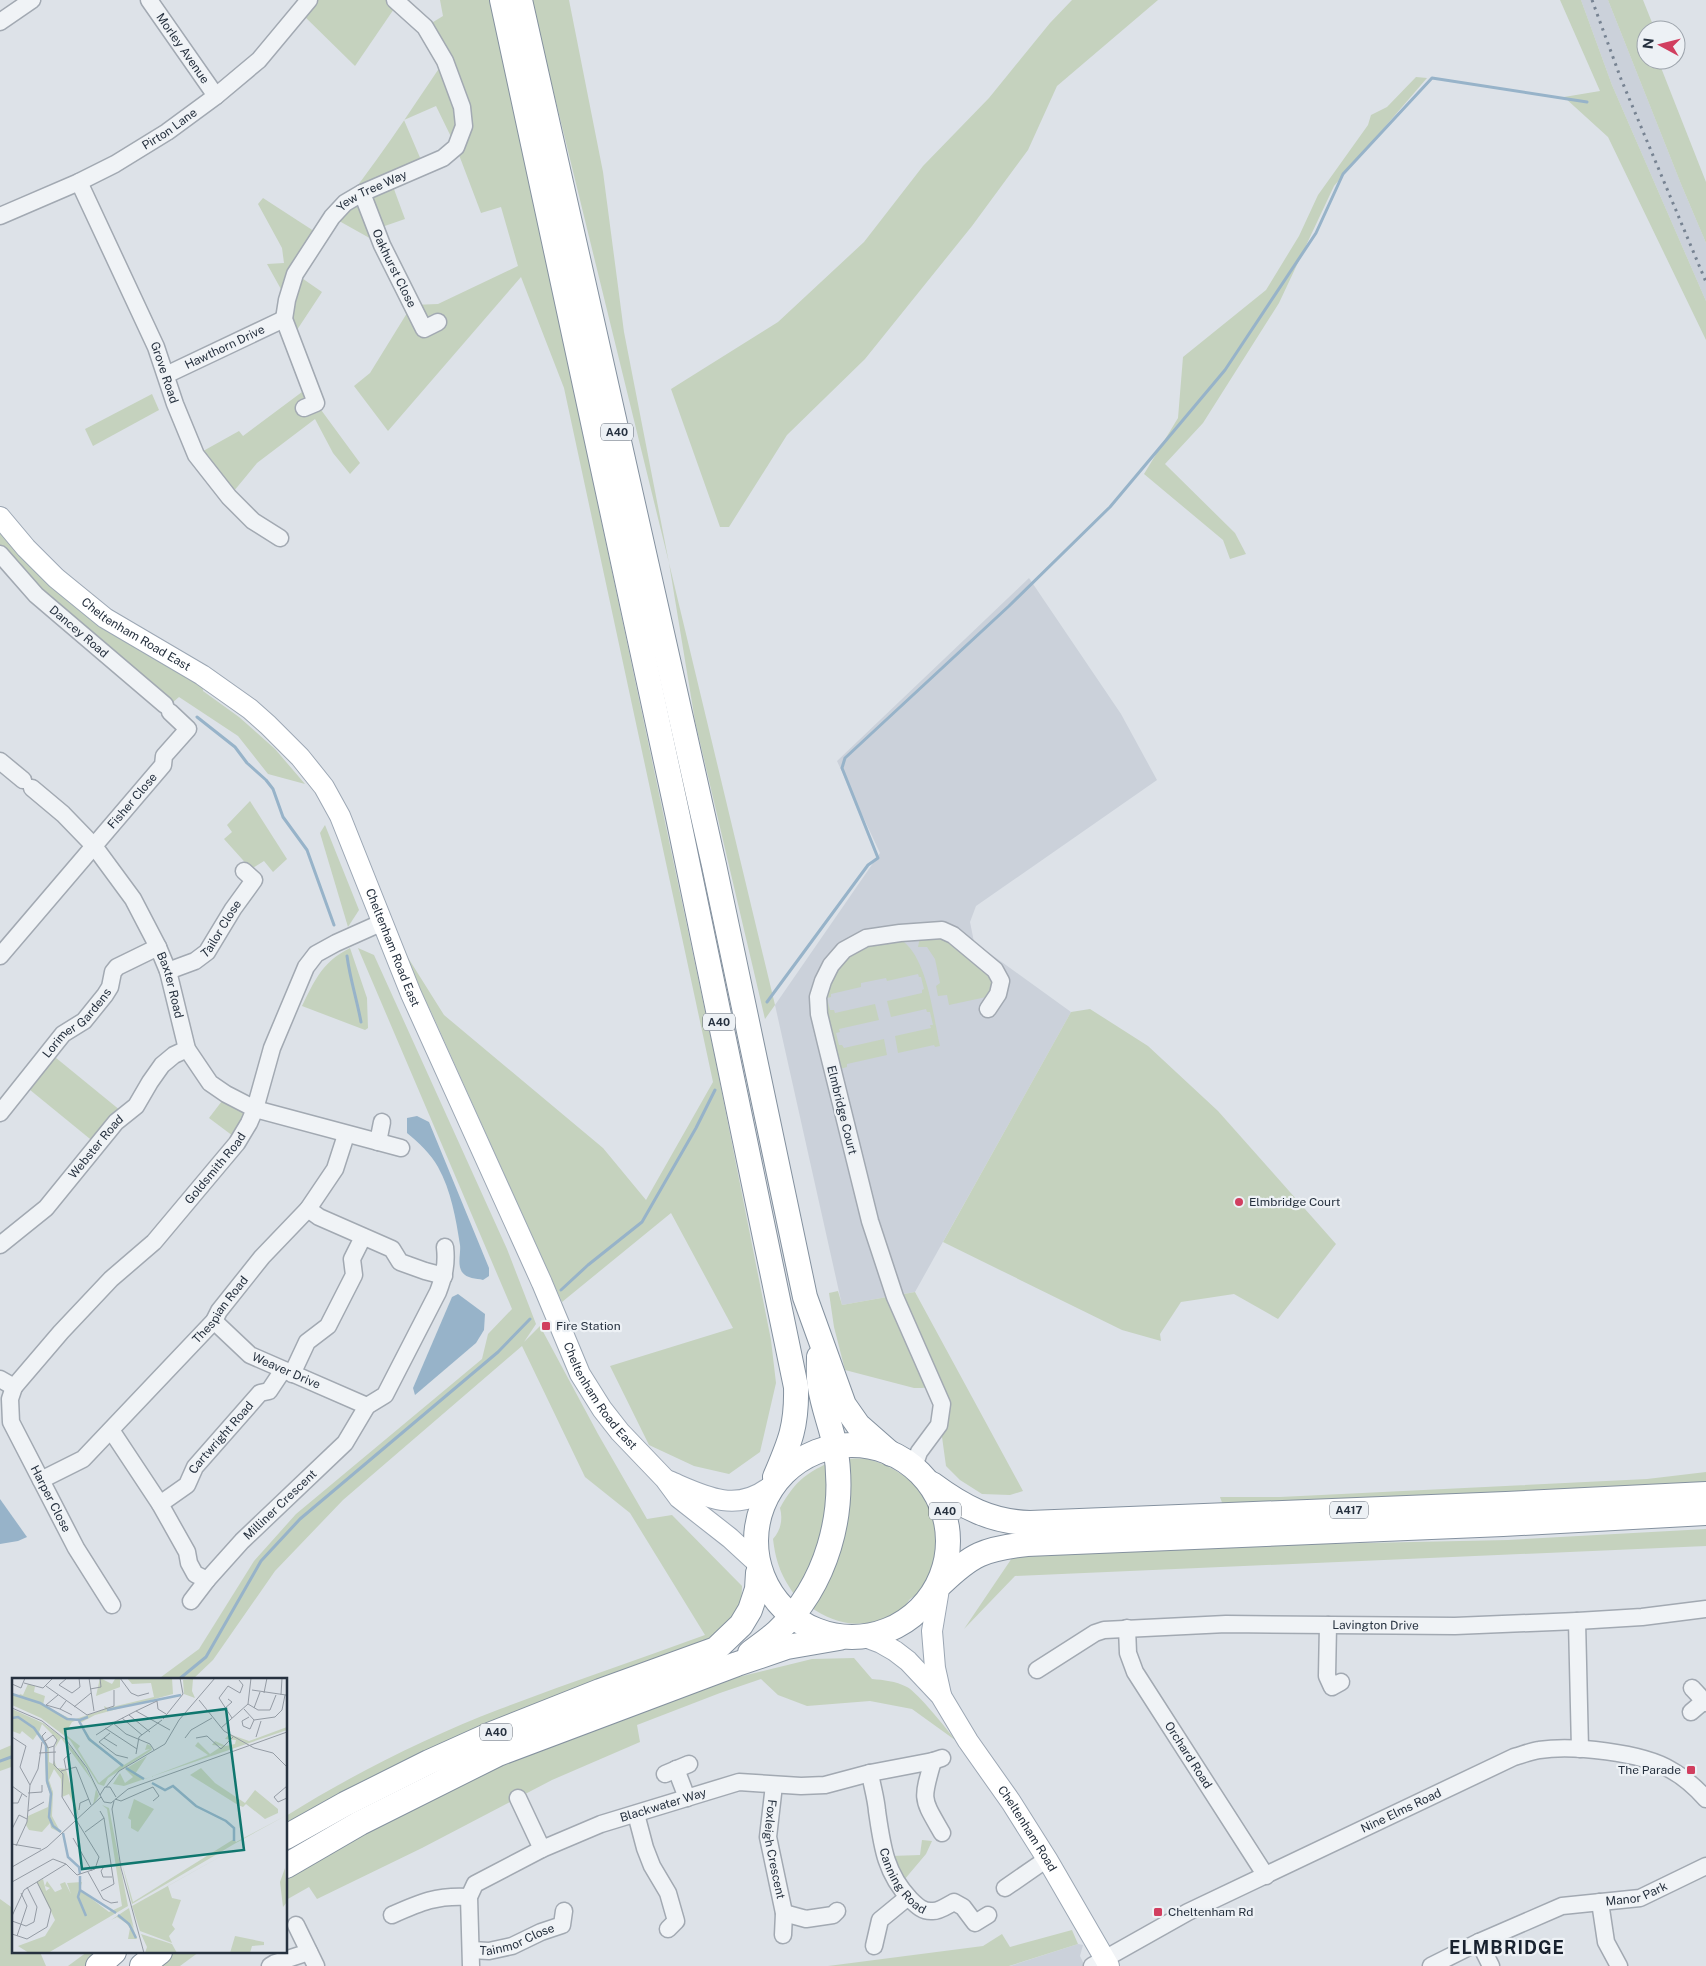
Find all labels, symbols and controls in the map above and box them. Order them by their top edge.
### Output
street label: Morley Avenue [153,10,212,86]
north arrow [1636,20,1686,70]
text: N [1639,37,1657,50]
street label: Pirton Lane [139,105,200,153]
street label: Yew Tree Way [334,167,410,214]
street label: Oakhurst Close [370,227,419,310]
street label: Hawthorn Drive [183,322,267,372]
street label: Grove Road [147,339,181,405]
road number: A40 [601,424,633,441]
street label: Cheltenham Road East [79,595,193,674]
street label: Dancey Road [47,603,111,661]
street label: Fisher Close [105,770,160,832]
street label: Cheltenham Road East [363,886,423,1009]
street label: Tailor Close [199,897,244,961]
street label: Baxter Road [154,950,186,1020]
street label: Lorimer Gardens [40,986,114,1061]
road number: A40 [703,1014,735,1030]
street label: Elmbridge Court [824,1064,860,1156]
street label: Webster Road [66,1112,126,1181]
street label: Goldsmith Road [182,1130,249,1207]
place label: Elmbridge Court [1249,1195,1341,1209]
marker: Elmbridge Court [1233,1196,1245,1208]
street label: Thespian Road [189,1273,251,1346]
place label: Fire Station [556,1319,621,1333]
marker: Fire Station [540,1320,552,1332]
street label: Cheltenham Road East [560,1340,640,1453]
street label: Weaver Drive [250,1350,323,1392]
street label: Cartwright Road [186,1399,256,1476]
street label: Harper Close [28,1463,74,1535]
street label: Milliner Crescent [241,1466,320,1543]
road number: A40 [929,1502,961,1520]
road number: A417 [1330,1502,1368,1518]
street label: Lavington Drive [1332,1618,1419,1633]
inset map [12,1678,288,1954]
street label: Orchard Road [1162,1719,1215,1791]
road number: A40 [480,1724,512,1740]
place label: The Parade [1618,1763,1681,1777]
marker: The Parade [1685,1764,1697,1776]
street label: Cheltenham Road [995,1783,1060,1874]
street label: Blackwater Way [618,1785,709,1825]
street label: Nine Elms Road [1359,1786,1443,1836]
street label: Foxleigh Crescent [761,1799,788,1901]
street label: Canning Road [877,1846,928,1917]
street label: Manor Park [1605,1879,1670,1908]
place label: Cheltenham Rd [1168,1905,1253,1919]
marker: Cheltenham Rd [1152,1906,1164,1918]
street label: Tainmor Close [479,1921,556,1959]
district label: ELMBRIDGE [1449,1937,1565,1958]

